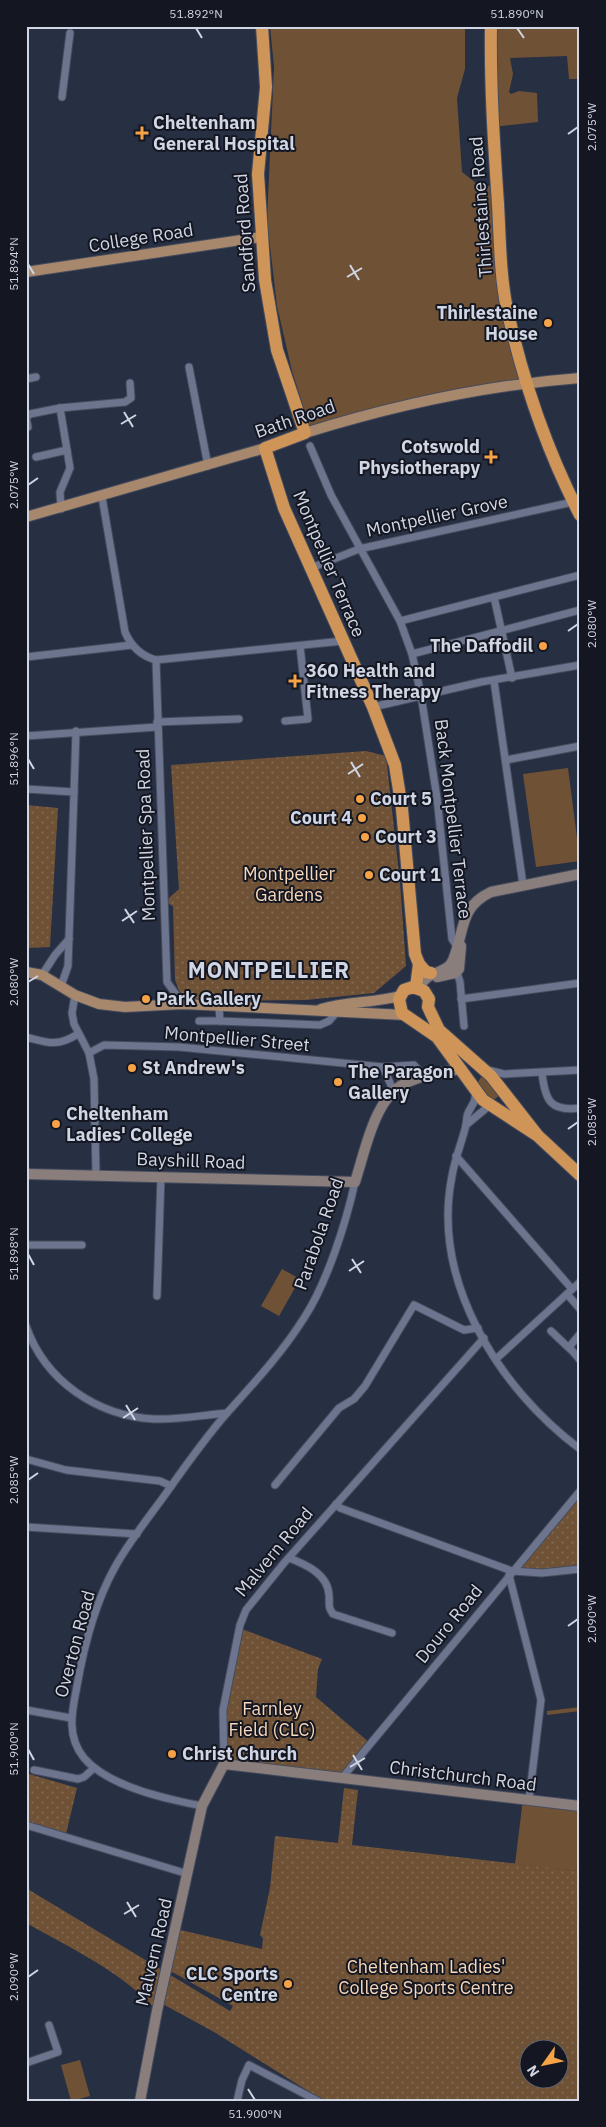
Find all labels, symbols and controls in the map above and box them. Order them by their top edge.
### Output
text: 51.892°N [169,6,223,21]
text: 51.890°N [490,6,544,21]
text: 2.075°W [584,103,599,151]
place label: Cheltenham General Hospital [153,111,295,155]
marker: Cheltenham General Hospital [135,126,149,140]
street label: Thirlestaine Road [464,136,497,278]
street label: Sandford Road [229,173,260,293]
street label: College Road [87,218,195,257]
text: 51.894°N [6,237,21,291]
place label: Thirlestaine House [437,301,538,345]
marker: Thirlestaine House [542,317,554,329]
street label: Bath Road [252,394,338,443]
place label: Cotswold Physiotherapy [359,435,480,479]
marker: Cotswold Physiotherapy [484,450,498,464]
text: 2.075°W [6,461,21,509]
street label: Montpellier Terrace [288,487,371,641]
street label: Montpellier Grove [364,489,510,542]
text: 2.080°W [584,600,599,648]
place label: The Daffodil [430,634,534,657]
marker: The Daffodil [537,640,549,652]
place label: 360 Health and Fitness Therapy [306,659,441,703]
marker: 360 Health and Fitness Therapy [288,674,302,688]
street label: Back Montpellier Terrace [430,718,477,920]
text: 51.896°N [6,732,21,786]
street label: Montpellier Spa Road [131,748,160,922]
place label: Court 5 [370,787,432,810]
marker: Court 5 [354,793,366,805]
place label: Court 4 [290,806,352,829]
marker: Court 4 [356,812,368,824]
place label: Court 3 [375,825,437,848]
marker: Court 3 [359,831,371,843]
park label: Montpellier Gardens [243,862,336,906]
place label: Court 1 [379,863,441,886]
marker: Court 1 [363,869,375,881]
district label: MONTPELLIER [188,955,350,984]
text: 2.080°W [6,958,21,1006]
place label: Park Gallery [156,987,261,1010]
marker: Park Gallery [140,993,152,1005]
street label: Montpellier Street [163,1021,311,1056]
place label: St Andrew's [142,1056,245,1079]
place label: The Paragon Gallery [348,1060,453,1104]
marker: St Andrew's [126,1062,138,1074]
marker: The Paragon Gallery [332,1076,344,1088]
text: 2.085°W [584,1098,599,1146]
place label: Cheltenham Ladies' College [66,1102,193,1146]
marker: Cheltenham Ladies' College [50,1118,62,1130]
street label: Bayshill Road [136,1147,246,1174]
street label: Parabola Road [289,1175,348,1293]
text: 51.898°N [6,1227,21,1281]
text: 2.085°W [6,1456,21,1504]
street label: Malvern Road [229,1502,318,1601]
street label: Douro Road [410,1580,487,1668]
street label: Overton Road [49,1588,100,1700]
text: 2.090°W [584,1595,599,1643]
park label: Farnley Field (CLC) [229,1697,315,1741]
text: 51.900°N [6,1722,21,1776]
place label: Christ Church [182,1742,297,1765]
marker: Christ Church [166,1748,178,1760]
street label: Christchurch Road [388,1755,538,1796]
street label: Malvern Road [130,1896,177,2008]
text: 2.090°W [6,1953,21,2001]
park label: Cheltenham Ladies' College Sports Centre [338,1955,514,1999]
place label: CLC Sports Centre [186,1962,278,2006]
marker: CLC Sports Centre [282,1978,294,1990]
north arrow [518,2040,568,2090]
text: N [523,2062,543,2080]
text: 51.900°N [228,2106,282,2121]

